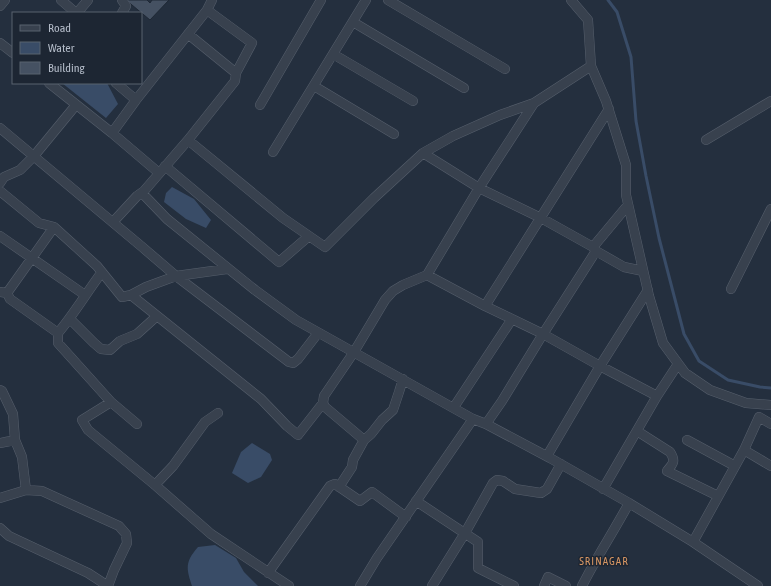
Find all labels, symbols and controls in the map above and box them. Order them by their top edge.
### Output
legend [12,12,142,84]
text: Road [48,21,71,35]
text: Water [48,41,75,55]
text: Building [48,61,86,75]
district label: SRINAGAR [579,555,629,567]

